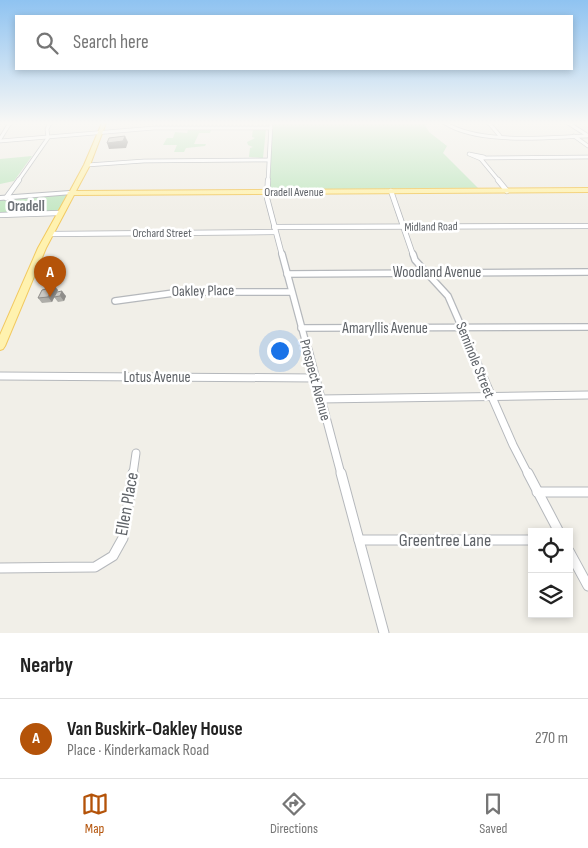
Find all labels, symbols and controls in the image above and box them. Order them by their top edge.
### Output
search box [15,15,573,70]
icon: search [33,29,61,57]
text: Search here [73,31,149,54]
street label: Oradell Avenue [264,185,324,200]
district label: Oradell [7,197,45,216]
street label: Midland Road [404,219,458,235]
street label: Orchard Street [132,226,192,241]
pin: A [34,256,66,297]
street label: Woodland Avenue [393,263,481,282]
street label: Oakley Place [172,281,234,301]
street label: Amaryllis Avenue [341,319,428,338]
street label: Seminole Street [451,319,499,401]
street label: Prospect Avenue [295,337,335,423]
your location [267,338,293,364]
street label: Lotus Avenue [124,368,190,387]
street label: Ellen Place [111,471,143,537]
map controls [528,528,573,618]
button: locate [528,528,573,573]
street label: Greentree Lane [399,530,491,551]
button: layers [528,573,573,618]
text: Nearby [20,653,73,678]
text: Van Buskirk-Oakley House [67,718,243,741]
text: A [32,729,40,748]
text: 270 m [535,729,568,748]
text: Place · Kinderkamack Road [67,741,209,760]
tab: Map [81,790,109,837]
tab: Directions [270,790,318,837]
tab: Saved [479,790,507,837]

